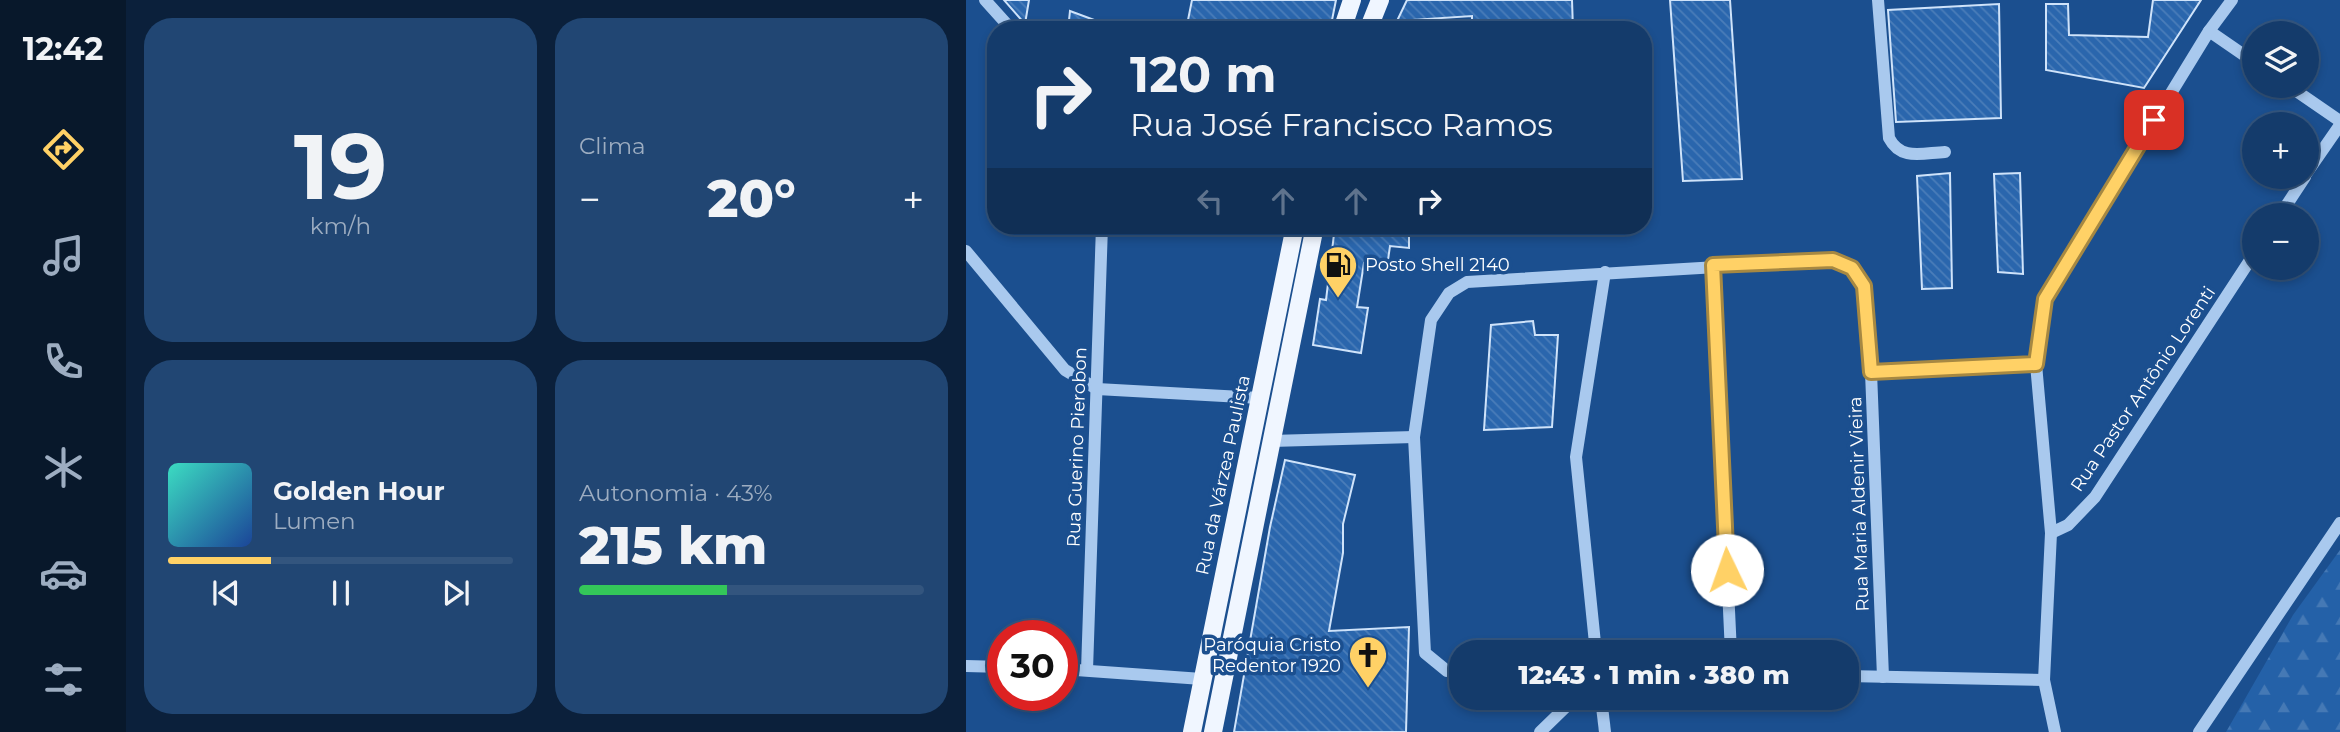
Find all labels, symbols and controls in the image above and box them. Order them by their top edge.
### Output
map controls [2242,21,2319,280]
button: layers [2242,21,2319,98]
text: 12:42 [23,29,103,68]
text: 120 m [1130,45,1277,104]
icon: right [1015,49,1106,140]
pin [2124,90,2184,150]
icon: arrive [2135,101,2173,139]
text: Rua José Francisco Ramos [1130,105,1553,144]
text: 19 [294,111,387,222]
button: + [2242,112,2319,189]
icon: directions [39,125,88,174]
text: Clima [579,132,646,160]
text: 20° [707,167,796,230]
text: − [579,176,601,223]
text: + [902,176,924,223]
icon: left [1191,182,1229,220]
icon: ahead [1264,182,1302,220]
icon: ahead [1337,182,1375,220]
icon: right [1410,182,1448,220]
button: − [2242,203,2319,280]
text: km/h [310,212,371,240]
icon: music [39,231,88,280]
fuel station icon: Posto Shell 2140 [1317,244,1359,299]
place label: Posto Shell 2140 [1365,254,1510,276]
street label: Rua Pastor Antônio Lorenti [2066,282,2220,496]
icon: phone [39,337,88,386]
street label: Rua Guerino Pierobon [1063,347,1091,547]
street label: Rua da Várzea Paulista [1191,373,1255,577]
street label: Rua Maria Aldenir Vieira [1844,396,1874,612]
icon: climate [39,443,88,492]
text: Golden Hour [273,475,445,507]
text: Autonomia · 43% [579,479,773,507]
text: Lumen [273,507,356,535]
text: 215 km [579,514,767,577]
position arrow [1690,533,1764,607]
icon: car [39,549,88,598]
icon: previous [207,574,245,612]
icon: pause [322,574,360,612]
icon: next [437,574,475,612]
speed limit sign: 30 [987,620,1078,711]
place label: Paróquia Cristo Redentor 1920 [1203,634,1341,677]
church icon: Paróquia Cristo Redentor 1920 [1347,634,1389,689]
icon: filters [39,655,88,704]
text: 12:43 · 1 min · 380 m [1518,659,1790,691]

